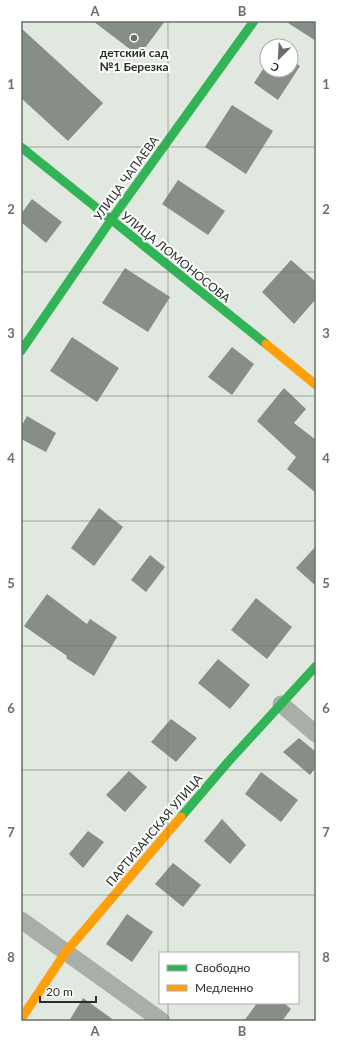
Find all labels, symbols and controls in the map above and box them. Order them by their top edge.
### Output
text: A [89,3,100,19]
text: B [238,3,247,19]
marker: детский сад №1 Березка [129,33,139,43]
north arrow [259,38,299,78]
place label: детский сад №1 Березка [99,45,169,74]
text: С [268,60,281,75]
text: 1 [7,76,15,92]
text: 1 [322,76,330,92]
street label: УЛИЦА ЧАПАЕВА [90,132,162,223]
text: 2 [7,201,15,217]
text: 2 [322,201,330,217]
street label: УЛИЦА ЛОМОНОСОВА [118,208,234,306]
text: 3 [7,325,15,341]
text: 3 [322,325,330,341]
text: 4 [7,450,15,466]
text: 4 [322,450,330,466]
text: 5 [7,575,15,591]
text: 5 [322,575,330,591]
text: 6 [7,700,15,716]
text: 6 [322,700,330,716]
street label: ПАРТИЗАНСКАЯ УЛИЦА [103,770,206,889]
text: 7 [7,824,15,840]
text: 7 [322,824,330,840]
text: 8 [7,949,15,965]
text: 8 [322,949,330,965]
legend [159,952,299,1004]
text: Свободно [195,960,251,975]
scale bar [40,978,96,1004]
text: Медленно [195,980,254,995]
text: 20 m [46,984,73,999]
text: A [89,1023,100,1039]
text: B [238,1023,247,1039]

